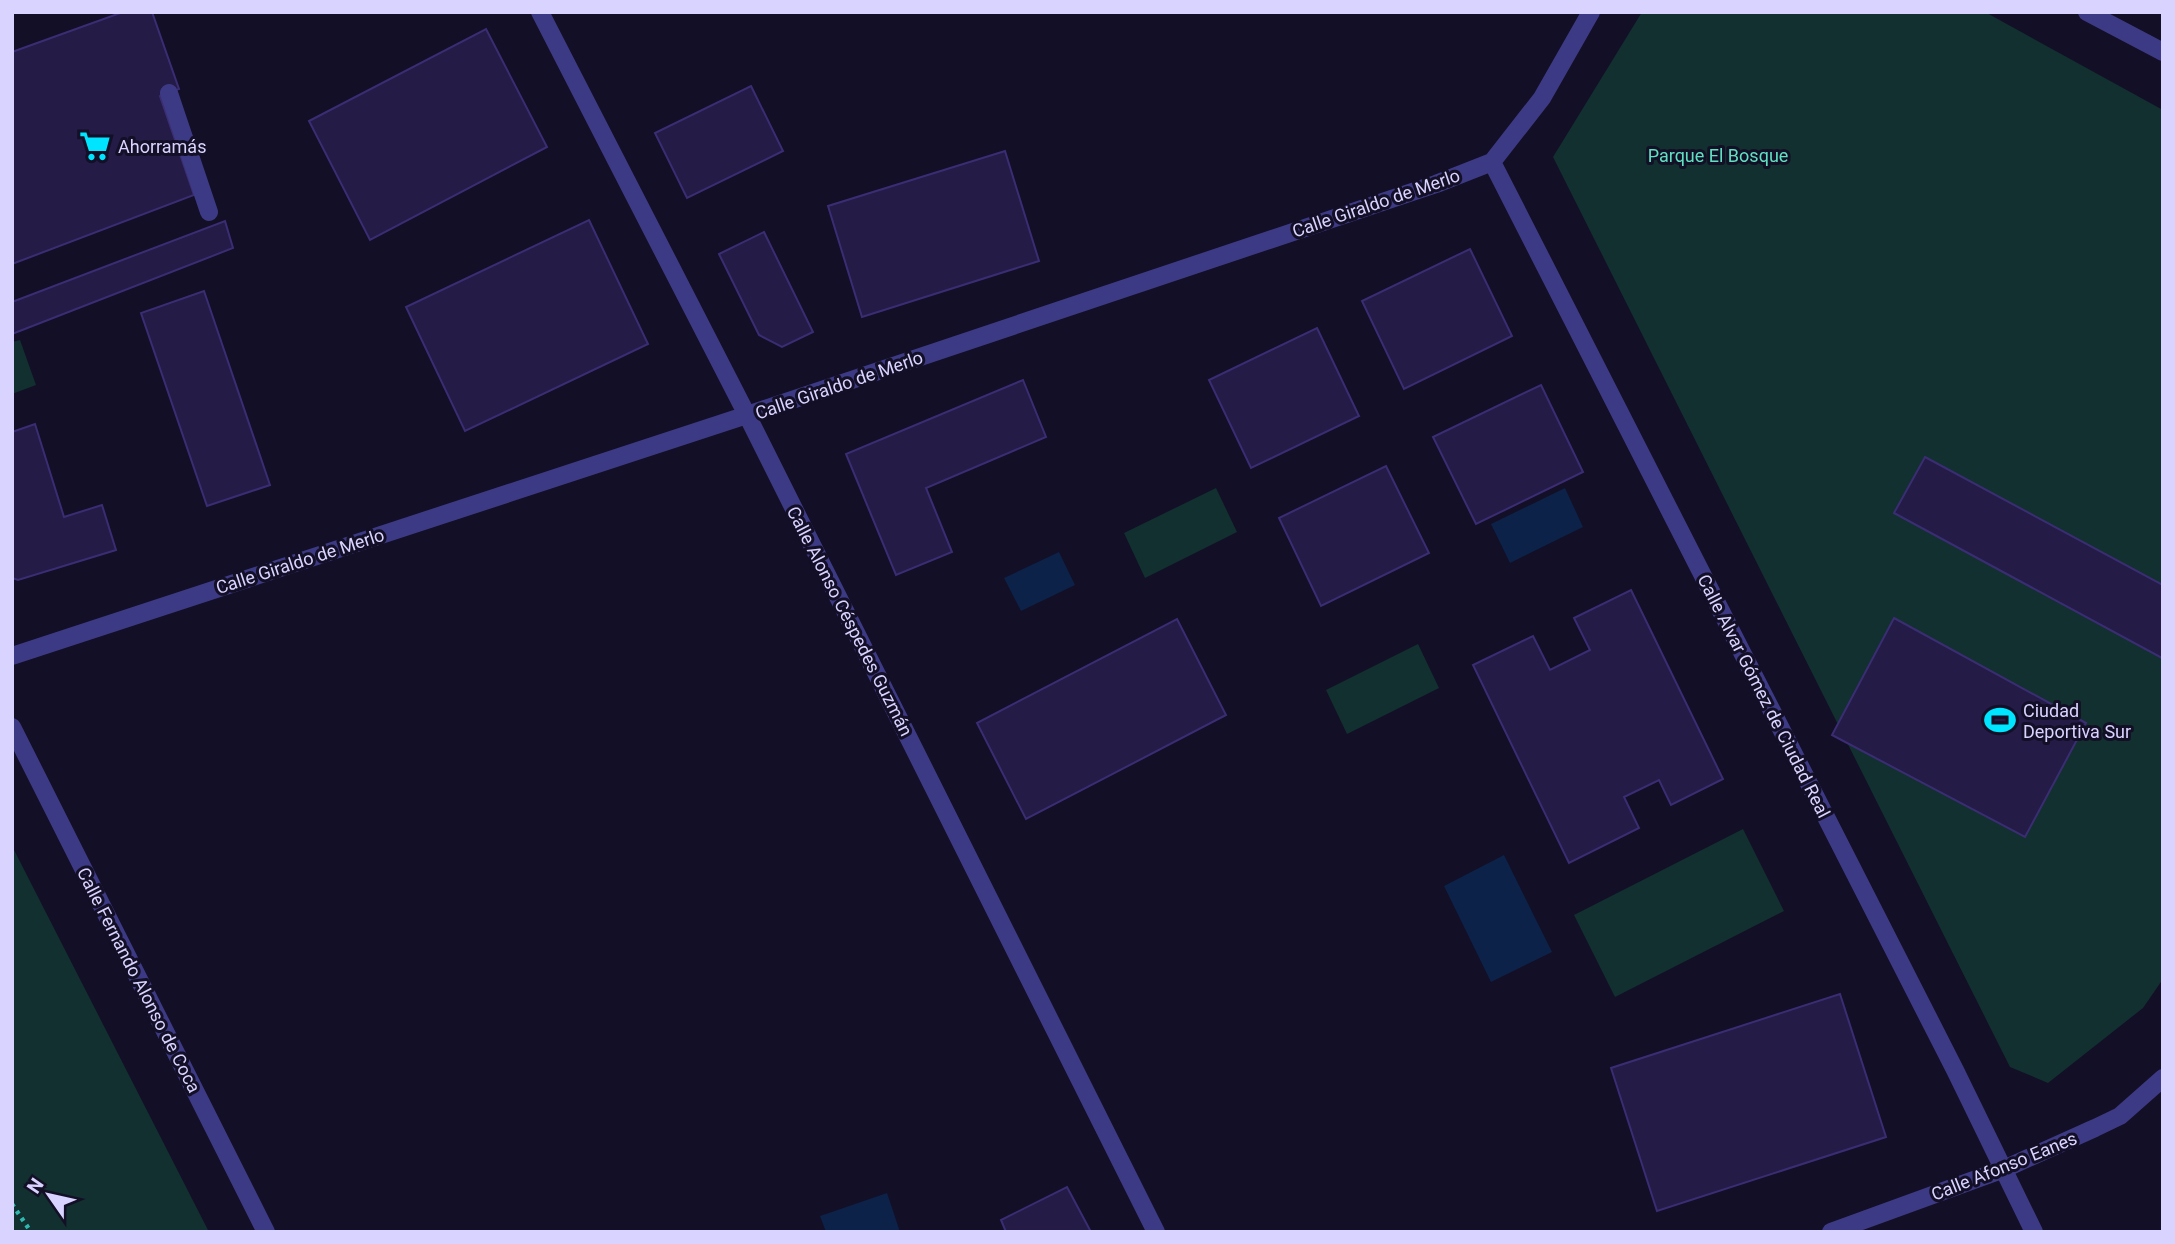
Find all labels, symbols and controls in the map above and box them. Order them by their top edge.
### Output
supermarket icon: Ahorramás [78,129,112,163]
place label: Ahorramás [118,136,206,157]
park label: Parque El Bosque [1648,145,1788,166]
street label: Calle Giraldo de Merlo [1289,164,1463,242]
street label: Calle Giraldo de Merlo [752,346,926,424]
street label: Calle Alonso Céspedes Guzmán [783,503,917,739]
street label: Calle Giraldo de Merlo [213,524,387,598]
street label: Calle Alvar Gómez de Ciudad Real [1693,571,1835,821]
place label: Ciudad Deportiva Sur [2023,700,2131,742]
sports icon: Ciudad Deportiva Sur [1983,703,2017,737]
street label: Calle Fernando Alonso de Coca [73,864,205,1096]
street label: Calle Afonso Eanes [1928,1127,2080,1205]
north arrow [14,1160,84,1230]
text: N [22,1174,49,1198]

